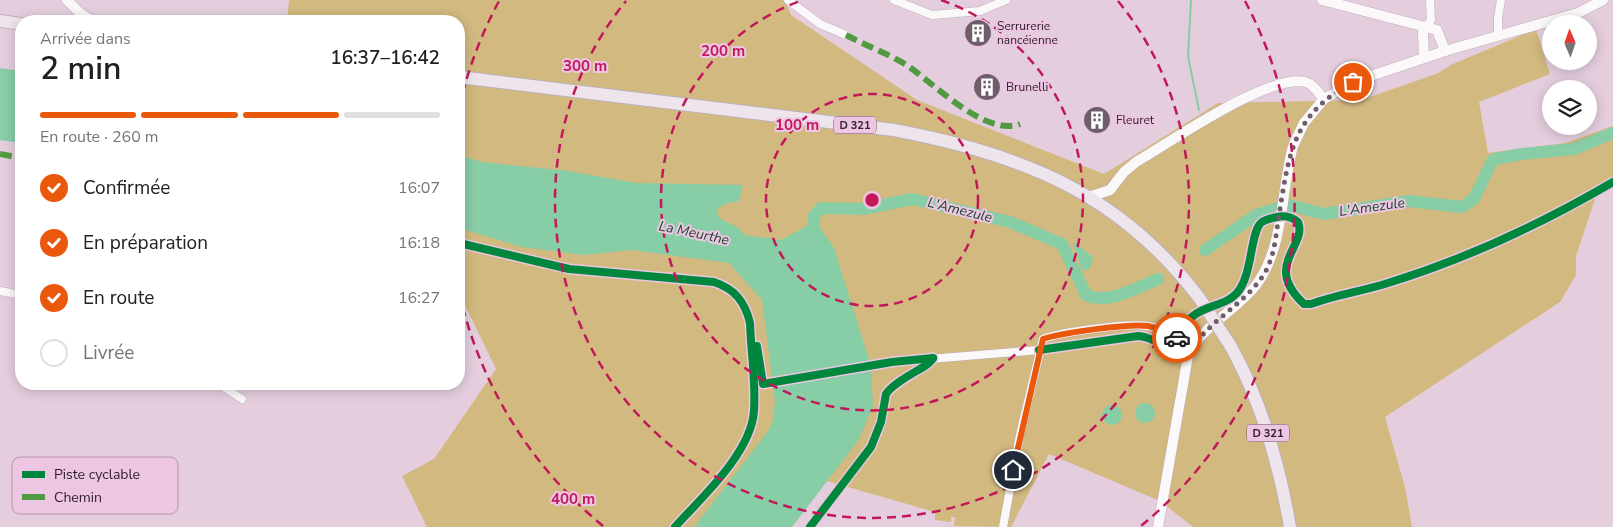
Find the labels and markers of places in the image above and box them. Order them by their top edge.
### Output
building icon: Serrurerie nancéienne [963,18,993,48]
place label: Serrurerie nancéienne [997,18,1058,48]
pin [1332,61,1374,103]
building icon: Brunelli [972,72,1002,102]
place label: Brunelli [1006,79,1048,95]
building icon: Fleuret [1082,105,1112,135]
place label: Fleuret [1116,112,1155,128]
centre of rings [863,191,881,209]
pin [992,449,1034,491]

